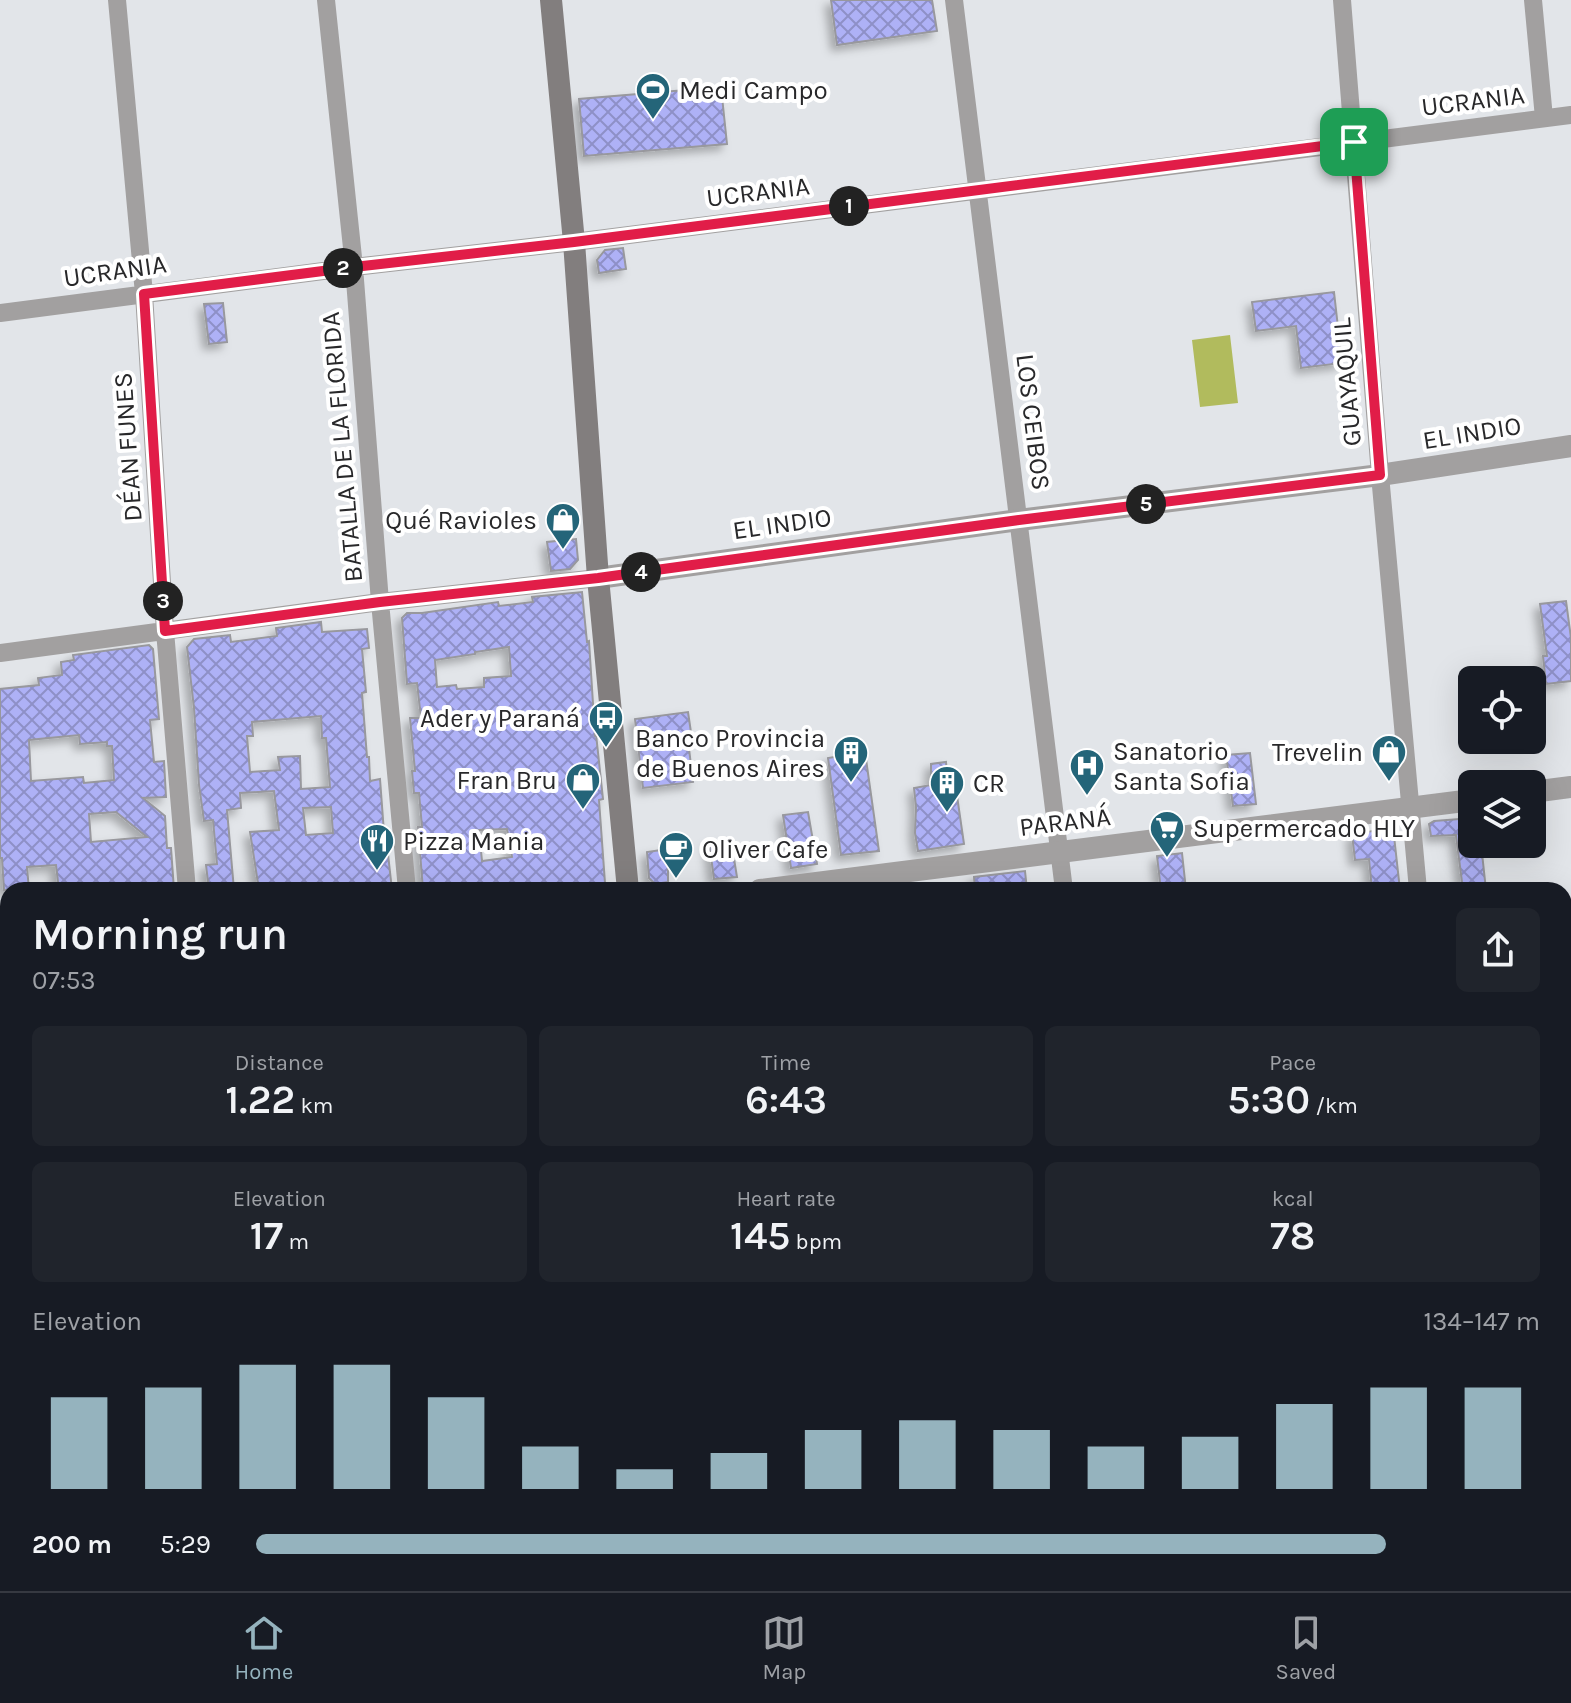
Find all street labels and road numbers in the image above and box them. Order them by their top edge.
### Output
street label: UCRANIA [1420,79,1526,123]
street label: UCRANIA [705,170,811,214]
street label: UCRANIA [61,248,169,294]
street label: BATALLA DE LA FLORIDA [315,310,369,584]
street label: GUAYAQUIL [1326,317,1368,447]
street label: LOS CEIBOS [1009,352,1057,492]
street label: DÉAN FUNES [106,371,149,523]
street label: EL INDIO [1421,410,1523,456]
street label: EL INDIO [731,502,833,546]
street label: PARANÁ [1017,800,1113,843]

